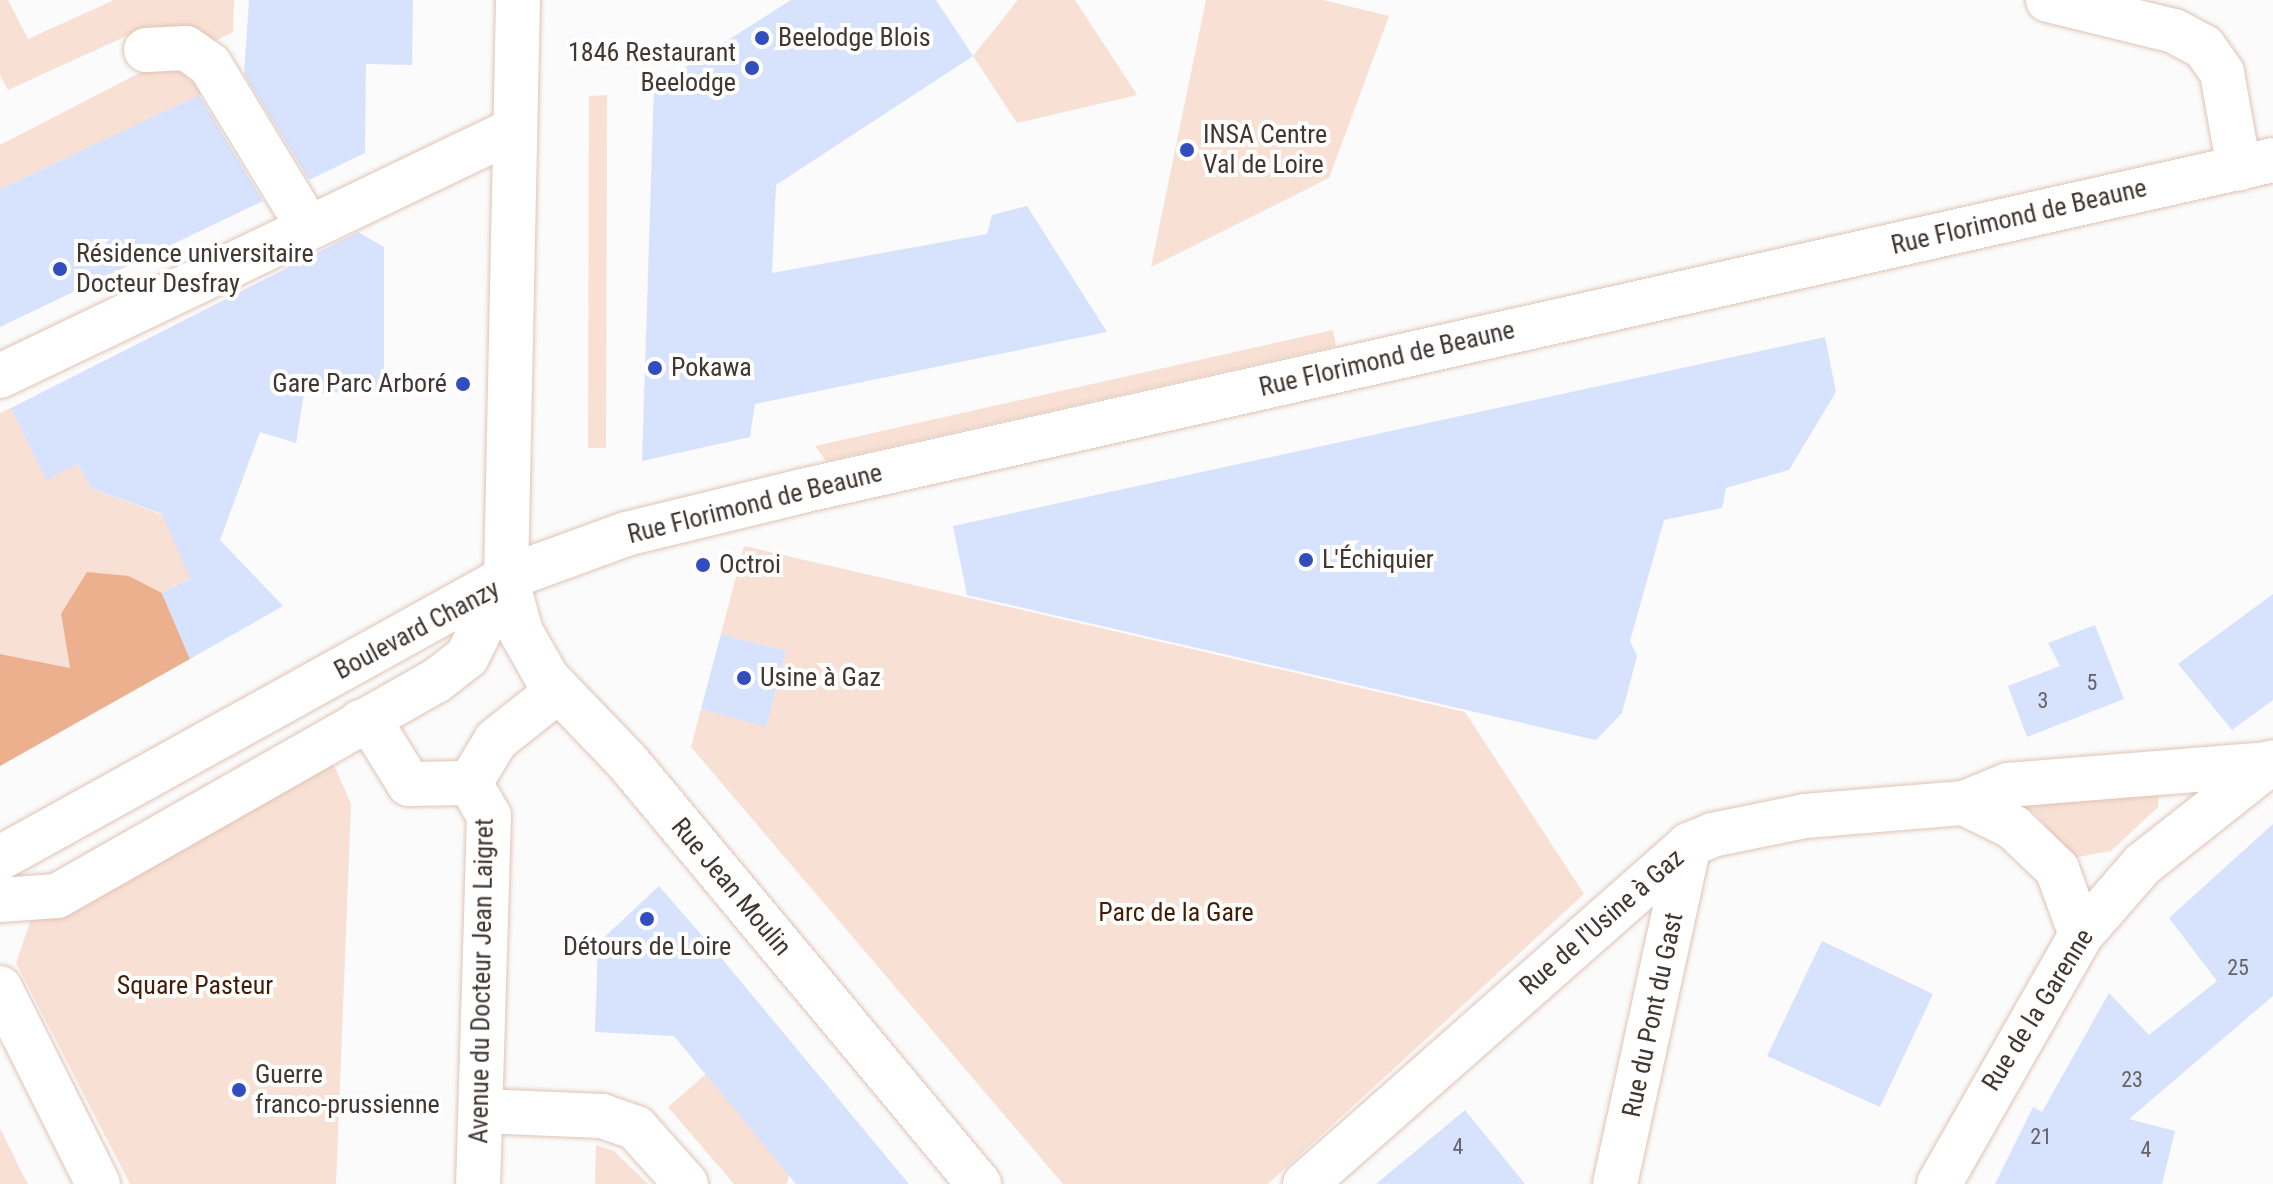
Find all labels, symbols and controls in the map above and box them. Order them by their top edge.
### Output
place label: Beelodge Blois [778,22,930,54]
marker: Beelodge Blois [753,29,771,47]
place label: 1846 Restaurant Beelodge [568,37,736,98]
marker: 1846 Restaurant Beelodge [743,59,761,77]
place label: INSA Centre Val de Loire [1203,119,1327,180]
marker: INSA Centre Val de Loire [1178,141,1196,159]
street label: Rue Florimond de Beaune [1888,172,2150,262]
place label: Résidence universitaire Docteur Desfray [76,238,314,300]
marker: Résidence universitaire Docteur Desfray [51,260,69,278]
street label: Rue Florimond de Beaune [1256,314,1518,404]
place label: Pokawa [671,352,752,384]
marker: Pokawa [646,359,664,377]
place label: Gare Parc Arboré [272,368,447,400]
marker: Gare Parc Arboré [454,375,472,393]
street label: Rue Florimond de Beaune [624,457,886,551]
place label: L'Échiquier [1322,544,1434,576]
place label: Octroi [719,549,781,581]
marker: L'Échiquier [1297,551,1315,569]
marker: Octroi [694,556,712,574]
street label: Boulevard Chanzy [329,573,505,687]
place label: Usine à Gaz [760,662,881,694]
marker: Usine à Gaz [735,669,753,687]
house number: 5 [2087,670,2097,696]
house number: 3 [2038,688,2048,714]
street label: Rue Jean Moulin [664,812,798,962]
street label: Avenue du Docteur Jean Laigret [464,818,500,1144]
street label: Rue de l'Usine à Gaz [1514,842,1690,1002]
park label: Parc de la Gare [1098,897,1254,929]
marker: Détours de Loire [638,910,656,928]
street label: Rue du Pont du Gast [1616,910,1690,1120]
street label: Rue de la Garenne [1976,923,2100,1097]
place label: Détours de Loire [563,931,731,963]
house number: 25 [2227,955,2249,981]
park label: Square Pasteur [117,970,273,1002]
place label: Guerre franco-prussienne [255,1059,440,1120]
house number: 23 [2121,1067,2143,1093]
marker: Guerre franco-prussienne [230,1081,248,1099]
house number: 21 [2030,1124,2052,1150]
house number: 4 [1453,1134,1463,1160]
house number: 4 [2141,1137,2151,1163]

